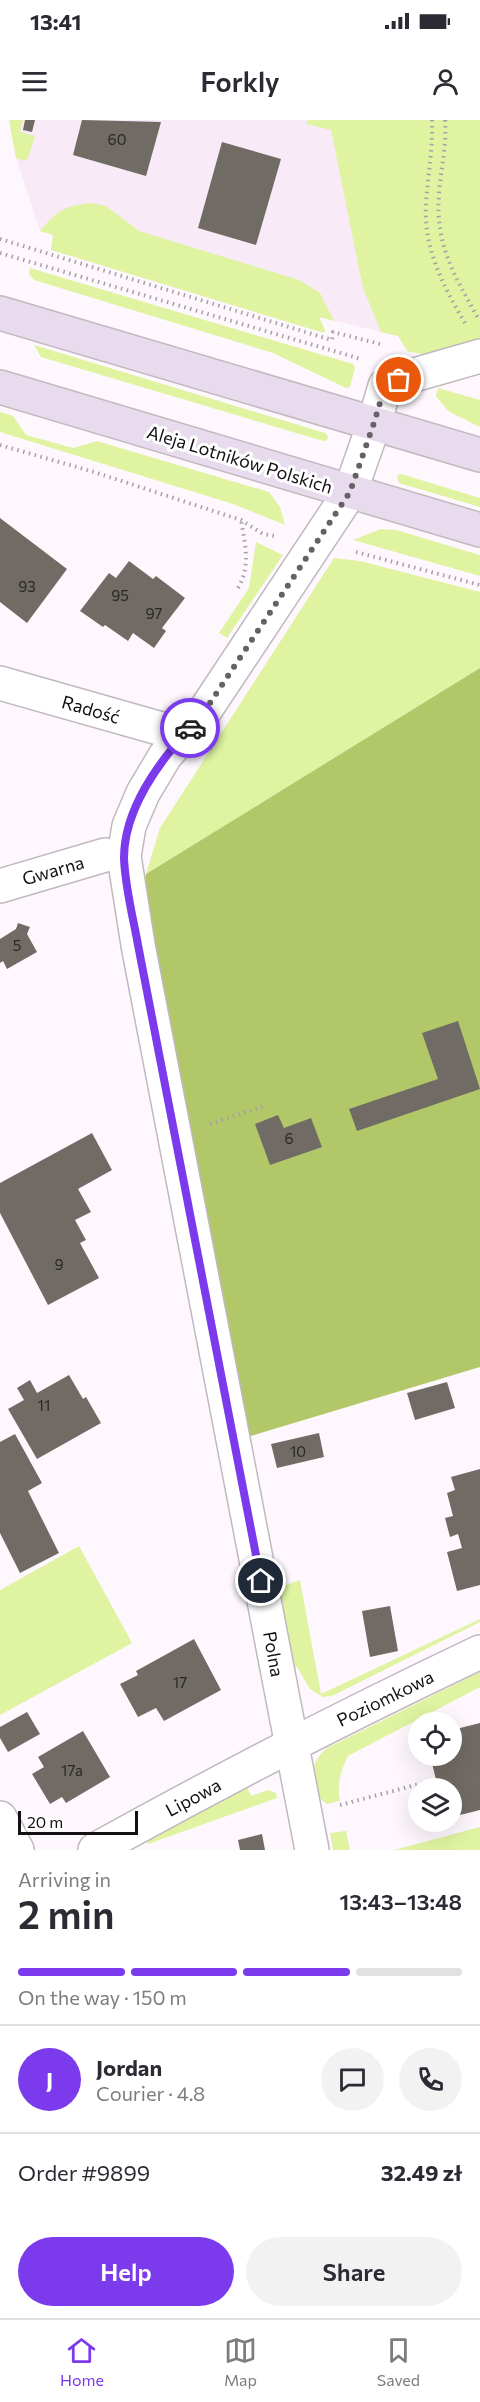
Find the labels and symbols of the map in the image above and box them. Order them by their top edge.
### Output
house number: 60 [108,130,126,148]
pin [373,354,424,405]
street label: Aleja Lotników Polskich [145,420,335,498]
house number: 93 [18,577,36,595]
house number: 95 [111,586,129,604]
house number: 97 [146,604,163,622]
street label: Radość [59,690,123,728]
courier [160,698,220,758]
street label: Gwarna [20,851,86,889]
house number: 5 [13,936,21,954]
house number: 6 [284,1129,294,1147]
house number: 9 [54,1255,64,1273]
house number: 11 [38,1396,50,1414]
house number: 10 [290,1442,306,1460]
pin [235,1555,286,1606]
street label: Polna [259,1629,289,1679]
street label: Poziomkowa [333,1665,437,1731]
house number: 17 [173,1673,187,1691]
house number: 17a [61,1761,83,1779]
street label: Lipowa [161,1773,225,1821]
scale bar [18,1808,138,1836]

